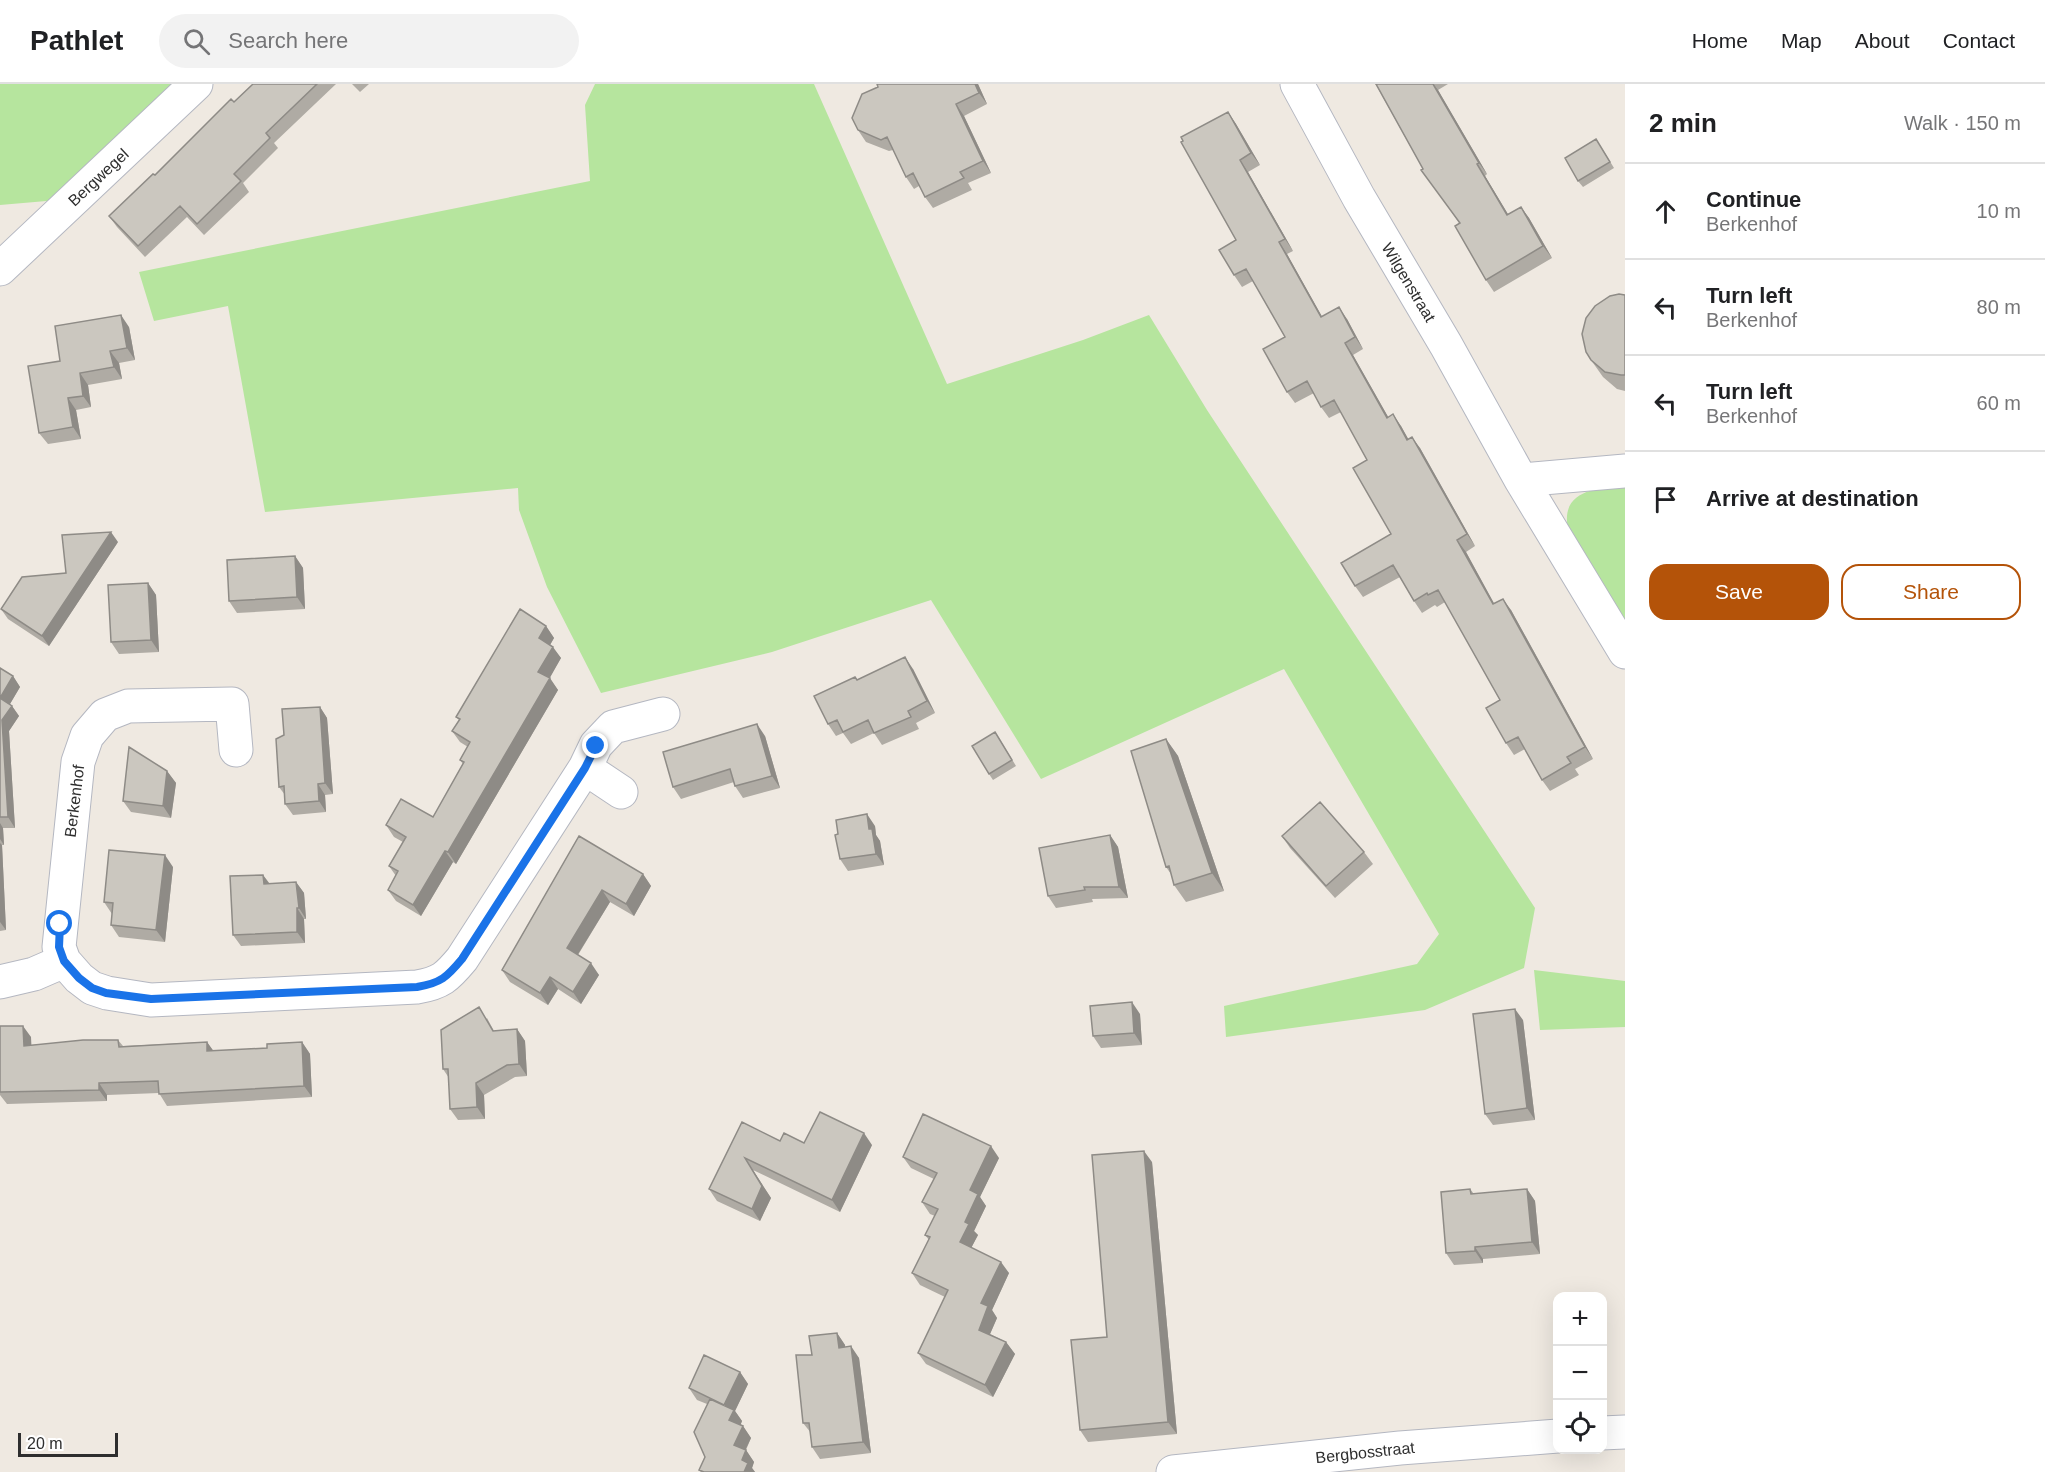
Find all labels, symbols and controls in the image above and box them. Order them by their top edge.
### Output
search box [159,14,579,68]
text: Pathlet [30,25,123,56]
icon: search [180,25,213,58]
text: Search here [228,28,348,53]
text: Home [1692,29,1748,52]
text: Map [1781,29,1822,52]
text: About [1855,29,1910,52]
text: Contact [1943,29,2015,52]
text: 2 min [1649,108,1717,138]
text: Walk · 150 m [1904,112,2021,134]
street label: Bergwegel [65,145,132,209]
text: Continue [1706,187,1801,212]
icon: ahead [1649,195,1682,228]
text: 10 m [1977,200,2021,222]
text: Berkenhof [1706,213,1797,235]
street label: Wilgenstraat [1378,240,1439,325]
text: Turn left [1706,283,1792,308]
icon: left [1649,291,1682,324]
text: 80 m [1977,296,2021,318]
text: Berkenhof [1706,309,1797,331]
text: Turn left [1706,379,1792,404]
icon: left [1649,387,1682,420]
text: 60 m [1977,392,2021,414]
text: Berkenhof [1706,405,1797,427]
icon: arrive [1649,483,1682,516]
text: Arrive at destination [1706,486,1919,511]
button: Save [1649,564,1829,620]
button: Share [1841,564,2021,620]
route end [582,732,608,758]
street label: Berkenhof [62,763,87,838]
route start [46,910,72,936]
map controls [1553,1292,1607,1454]
button: + [1553,1292,1607,1346]
button: − [1553,1346,1607,1400]
button: locate [1553,1400,1607,1454]
scale bar [18,1430,118,1458]
text: 20 m [27,1435,63,1452]
street label: Bergbosstraat [1315,1439,1416,1466]

